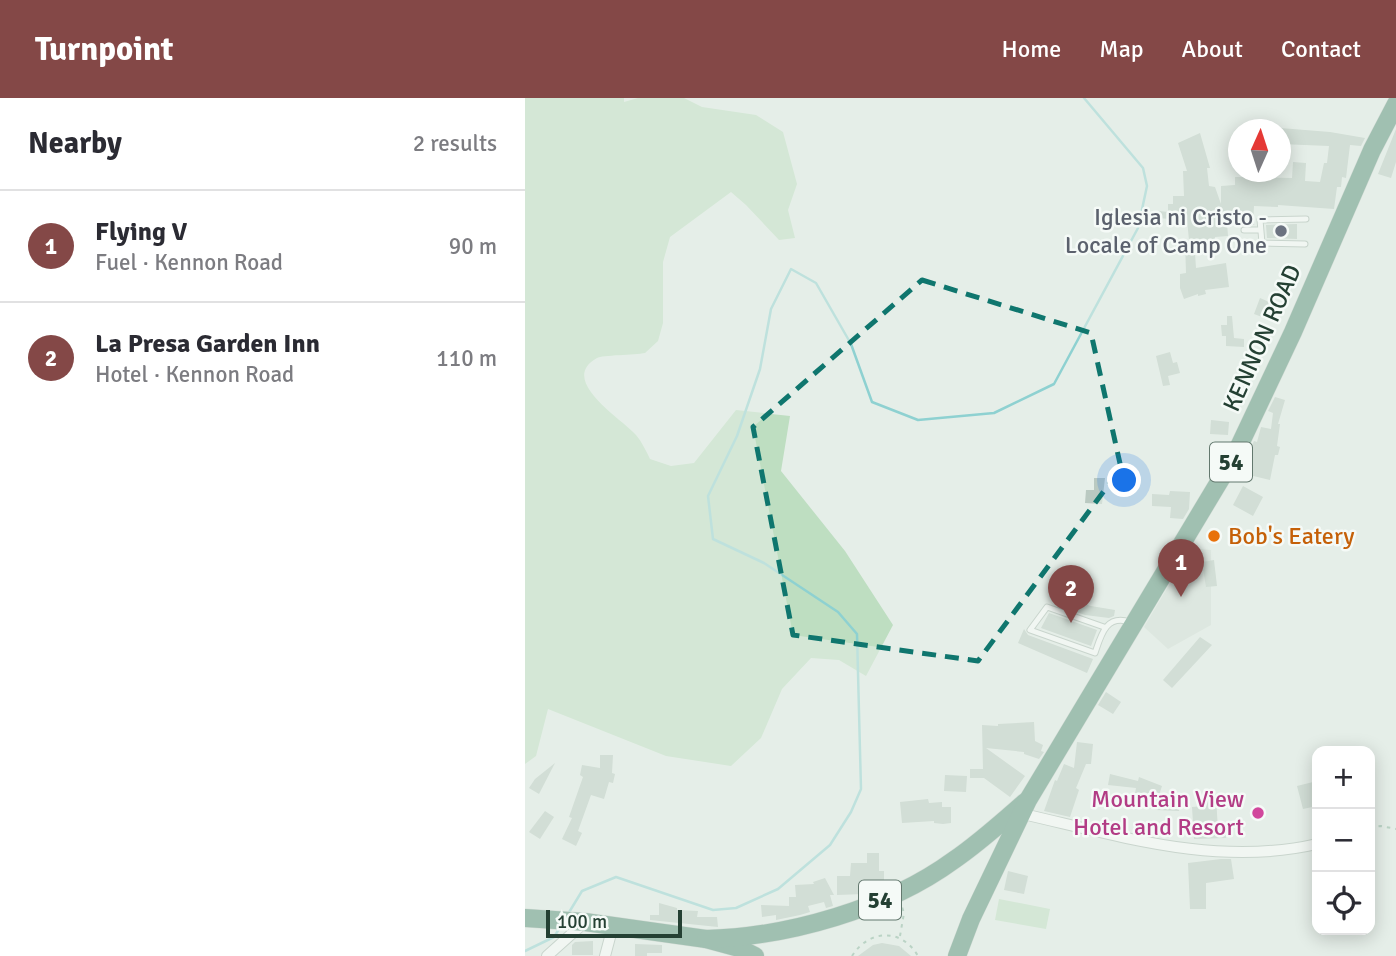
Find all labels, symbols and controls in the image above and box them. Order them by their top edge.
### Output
text: Turnpoint [35,29,173,70]
text: Home [1001,34,1061,64]
text: Map [1099,34,1144,64]
text: About [1182,34,1243,64]
text: Contact [1281,34,1361,64]
north arrow [1228,119,1291,182]
text: Nearby [28,125,122,162]
text: 2 results [413,129,497,158]
place label: Iglesia ni Cristo - Locale of Camp One [1065,202,1267,260]
text: Flying V [95,216,187,248]
marker: Iglesia ni Cristo - Locale of Camp One [1273,223,1289,239]
text: 1 [45,232,57,261]
text: 90 m [449,232,497,261]
text: Fuel · Kennon Road [95,248,283,277]
street label: KENNON ROAD [1216,260,1308,416]
text: La Presa Garden Inn [95,328,320,360]
text: 2 [45,344,57,373]
text: 110 m [436,344,497,373]
text: Hotel · Kennon Road [95,360,294,389]
road number: 54 [1210,442,1252,482]
your location [1107,463,1141,497]
place label: Bob's Eatery [1228,521,1355,551]
marker: Bob's Eatery [1206,528,1222,544]
pin: 1 [1158,539,1204,597]
pin: 2 [1048,565,1094,623]
map controls [1312,746,1375,935]
button: + [1312,746,1375,809]
place label: Mountain View Hotel and Resort [1073,784,1244,842]
marker: Mountain View Hotel and Resort [1250,805,1266,821]
button: − [1312,809,1375,872]
button: locate [1312,872,1375,935]
road number: 54 [859,880,901,920]
scale bar [546,907,683,939]
text: 100 m [557,910,607,934]

